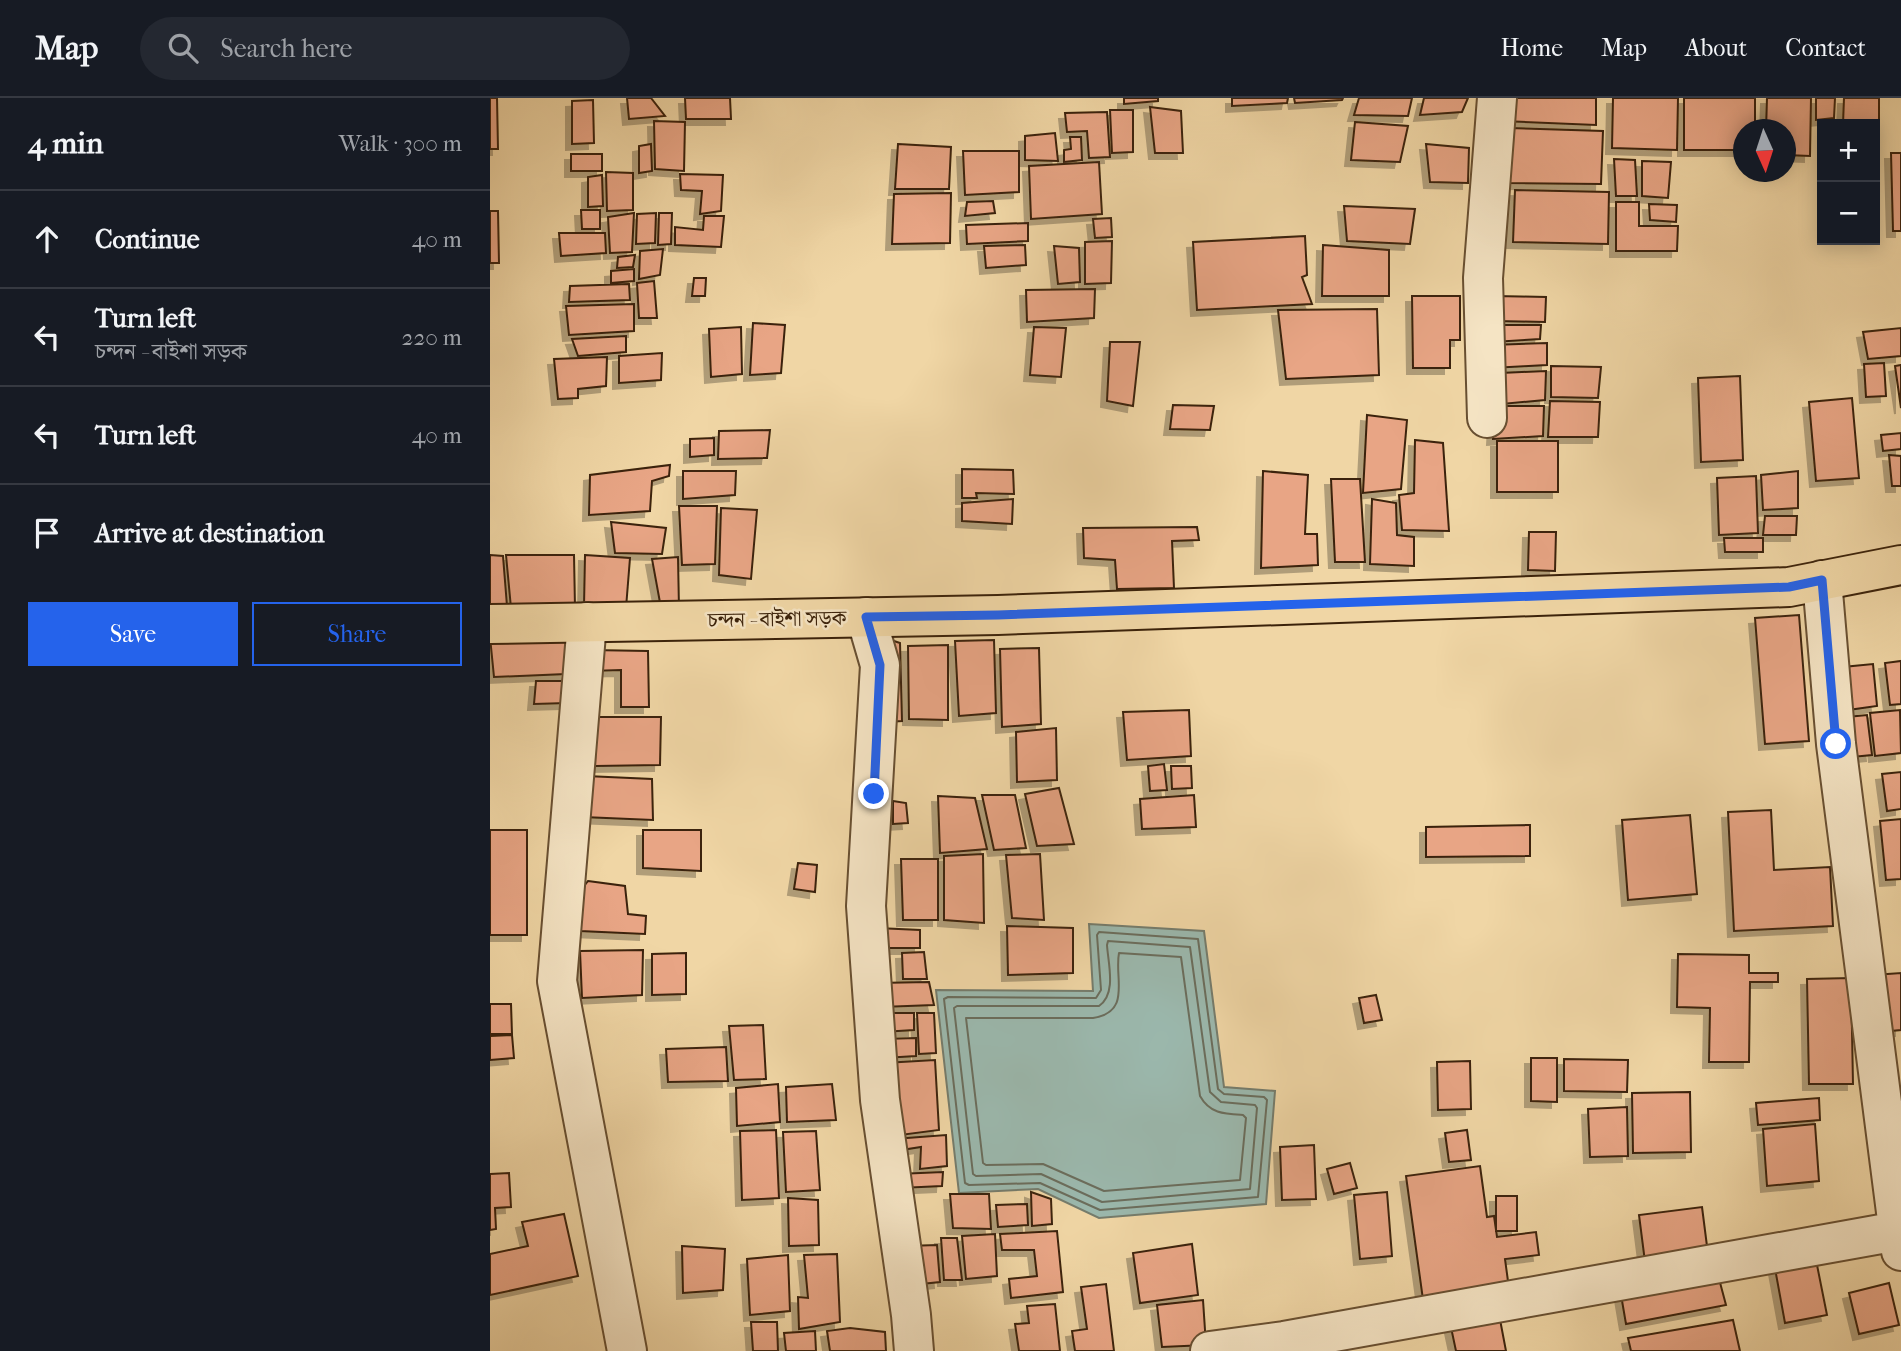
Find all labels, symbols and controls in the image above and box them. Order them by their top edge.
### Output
search box [140,17,630,80]
text: Map [35,29,98,68]
icon: search [164,29,202,67]
text: Search here [220,33,352,64]
text: Home [1501,34,1563,62]
text: Map [1601,34,1647,62]
text: About [1685,34,1747,62]
text: Contact [1785,34,1866,62]
north arrow [1733,119,1796,182]
map controls [1817,119,1880,245]
button: + [1817,119,1880,182]
text: 4 min [28,126,103,161]
text: Walk · 300 m [339,130,462,157]
button: − [1817,182,1880,245]
icon: ahead [28,220,66,258]
text: Continue [95,224,200,255]
text: 40 m [412,226,462,253]
text: Turn left [95,303,196,334]
icon: left [28,318,66,356]
text: 220 m [402,324,462,351]
text: চন্দন - বাইশা সড়ক [95,338,247,365]
icon: left [28,416,66,454]
text: Turn left [95,420,196,451]
text: 40 m [412,422,462,449]
icon: arrive [28,514,66,552]
text: Arrive at destination [95,518,325,549]
button: Save [28,602,238,666]
button: Share [252,602,462,666]
street label: চন্দন - বাইশা সড়ক [706,606,848,632]
route start [1820,728,1851,759]
route end [858,778,889,809]

